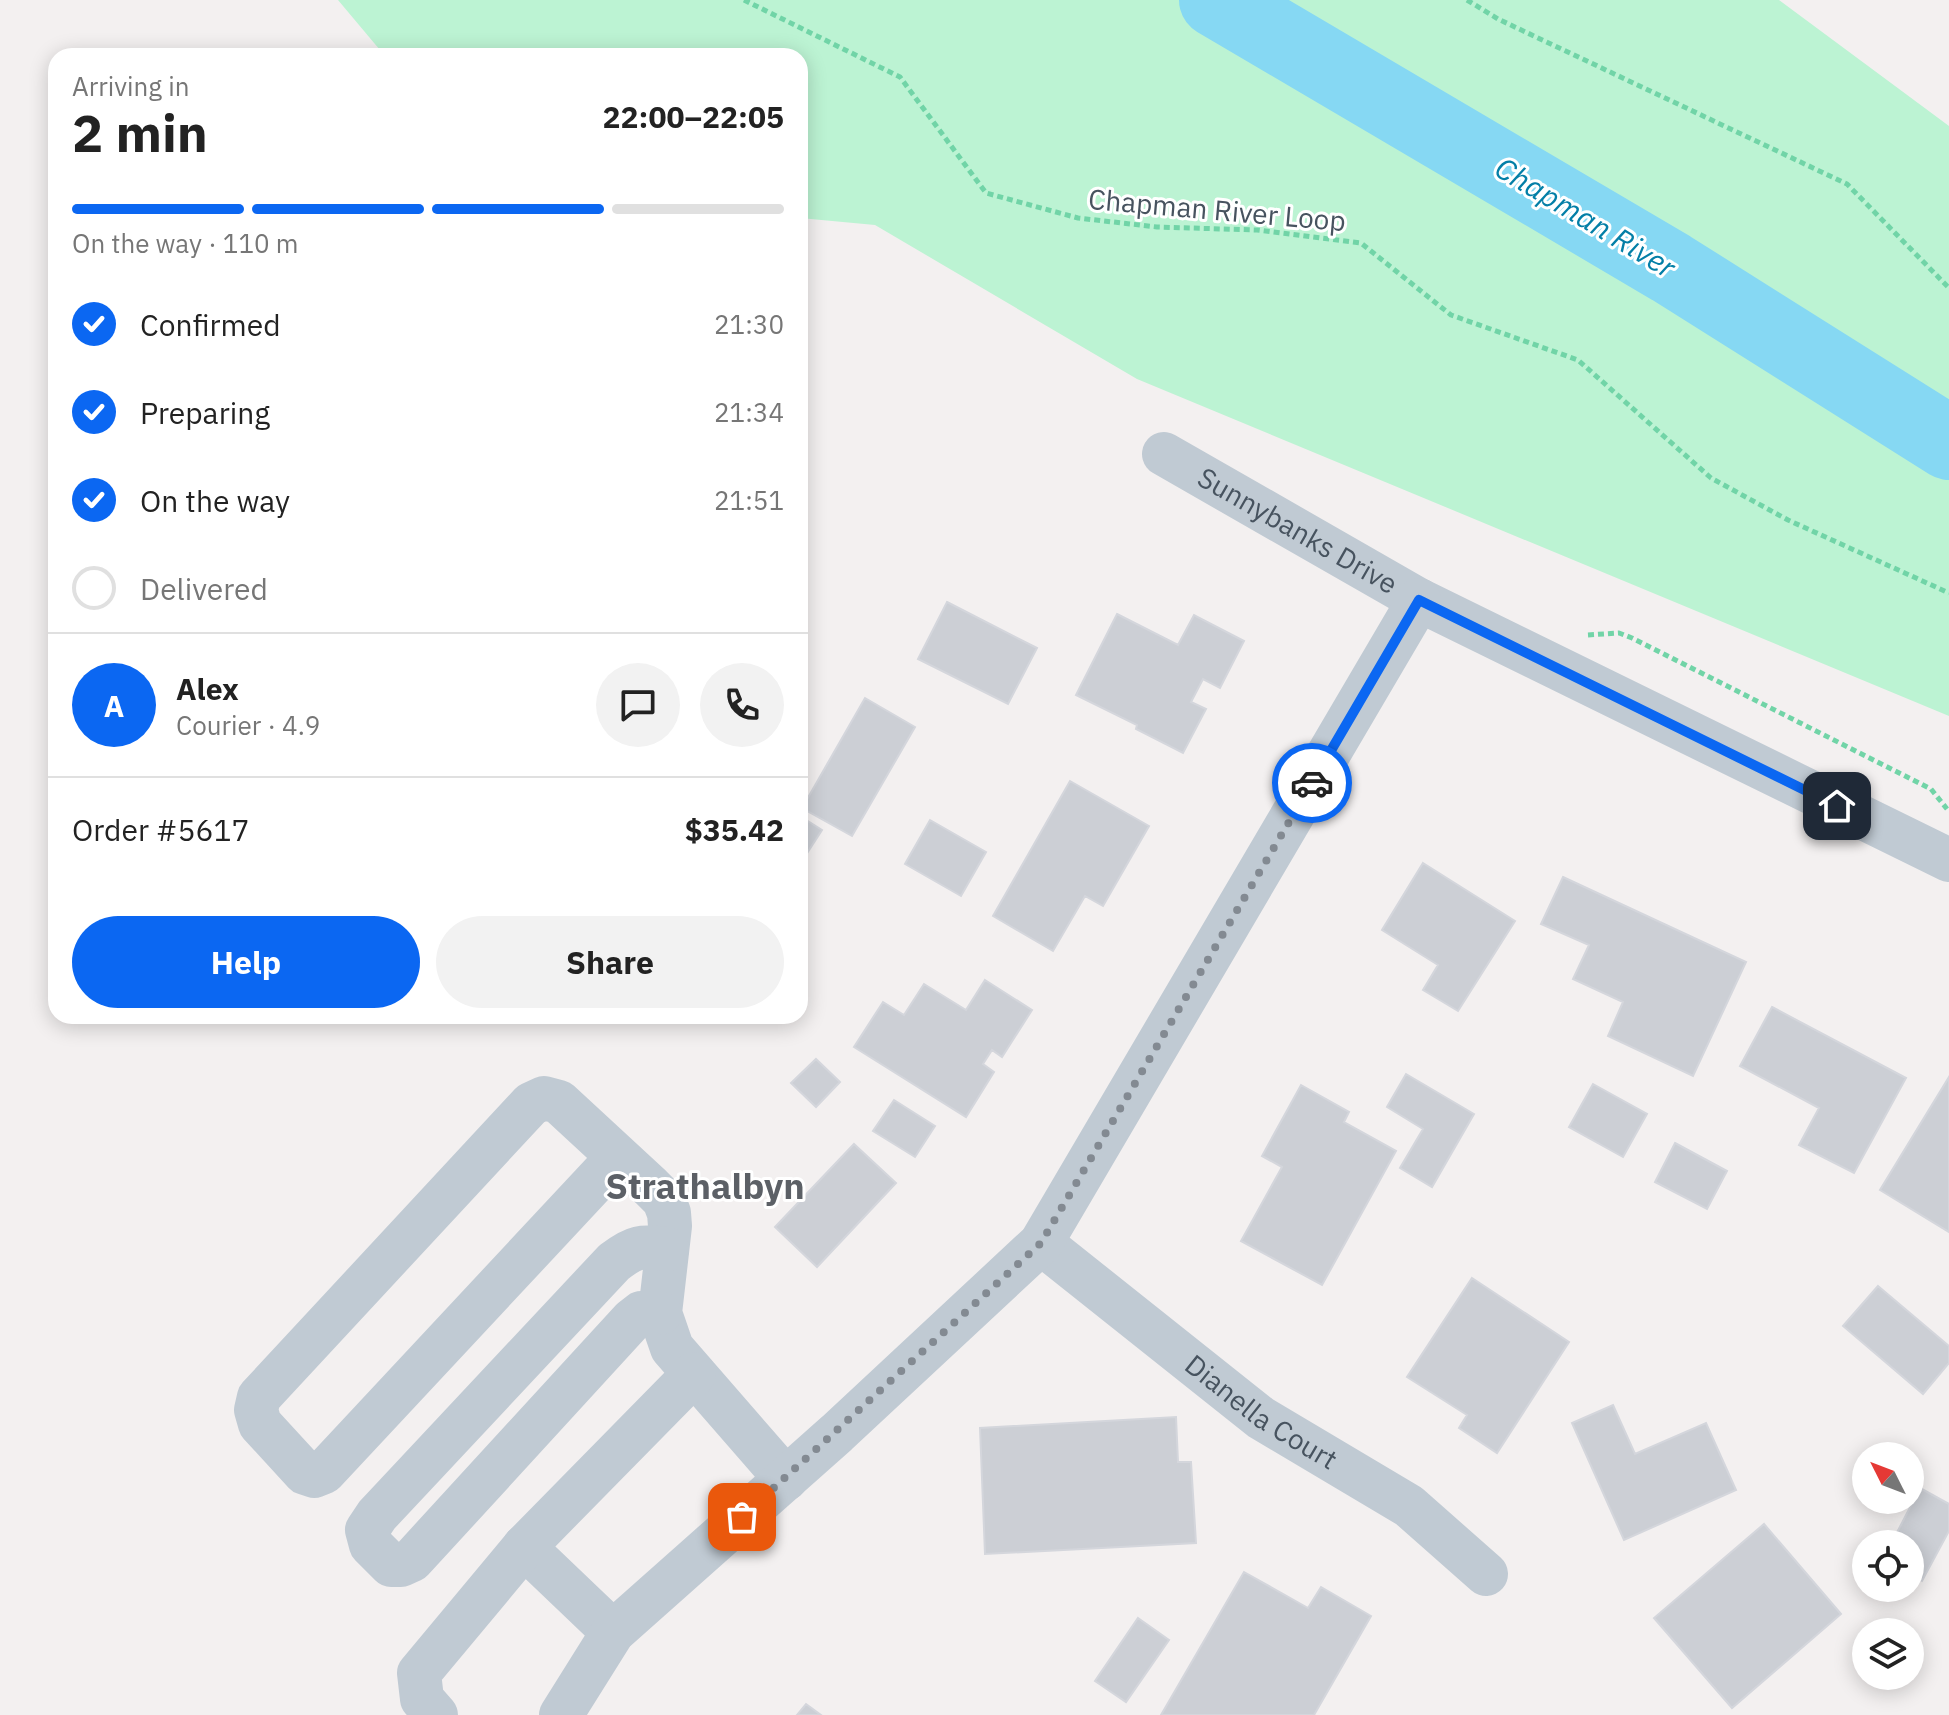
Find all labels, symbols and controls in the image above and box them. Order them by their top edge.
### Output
text: Arriving in [72,69,189,103]
text: 22:00–22:05 [603,97,784,136]
text: 2 min [72,99,208,166]
water label: Chapman River [1488,148,1684,286]
street label: Chapman River Loop [1087,180,1347,239]
text: On the way · 110 m [72,226,298,260]
icon: check [72,302,116,346]
text: Confirmed [140,305,281,344]
text: 21:30 [714,307,784,341]
icon: check [72,390,116,434]
text: Preparing [140,393,270,432]
text: 21:34 [714,395,784,429]
street label: Sunnybanks Drive [1191,458,1405,602]
icon: check [72,478,116,522]
text: On the way [140,481,290,520]
text: 21:51 [714,483,784,517]
text: Delivered [140,569,268,608]
button: chat [596,663,680,747]
button: phone [700,663,784,747]
text: Alex [176,669,239,708]
text: A [104,686,124,725]
text: Courier · 4.9 [176,708,320,742]
courier [1272,743,1352,823]
icon: car [1290,761,1334,805]
pin [1803,772,1871,840]
icon: home [1815,784,1859,828]
text: Order #5617 [72,810,249,849]
text: $35.42 [685,810,784,849]
button: Help [72,916,420,1008]
button: Share [436,916,784,1008]
district label: Strathalbyn [605,1162,805,1209]
street label: Dianella Court [1178,1346,1344,1477]
north arrow [1852,1442,1924,1514]
map controls [1852,1442,1924,1690]
pin [708,1483,776,1551]
icon: bag [720,1495,764,1539]
button: locate [1852,1530,1924,1602]
button: layers [1852,1618,1924,1690]

